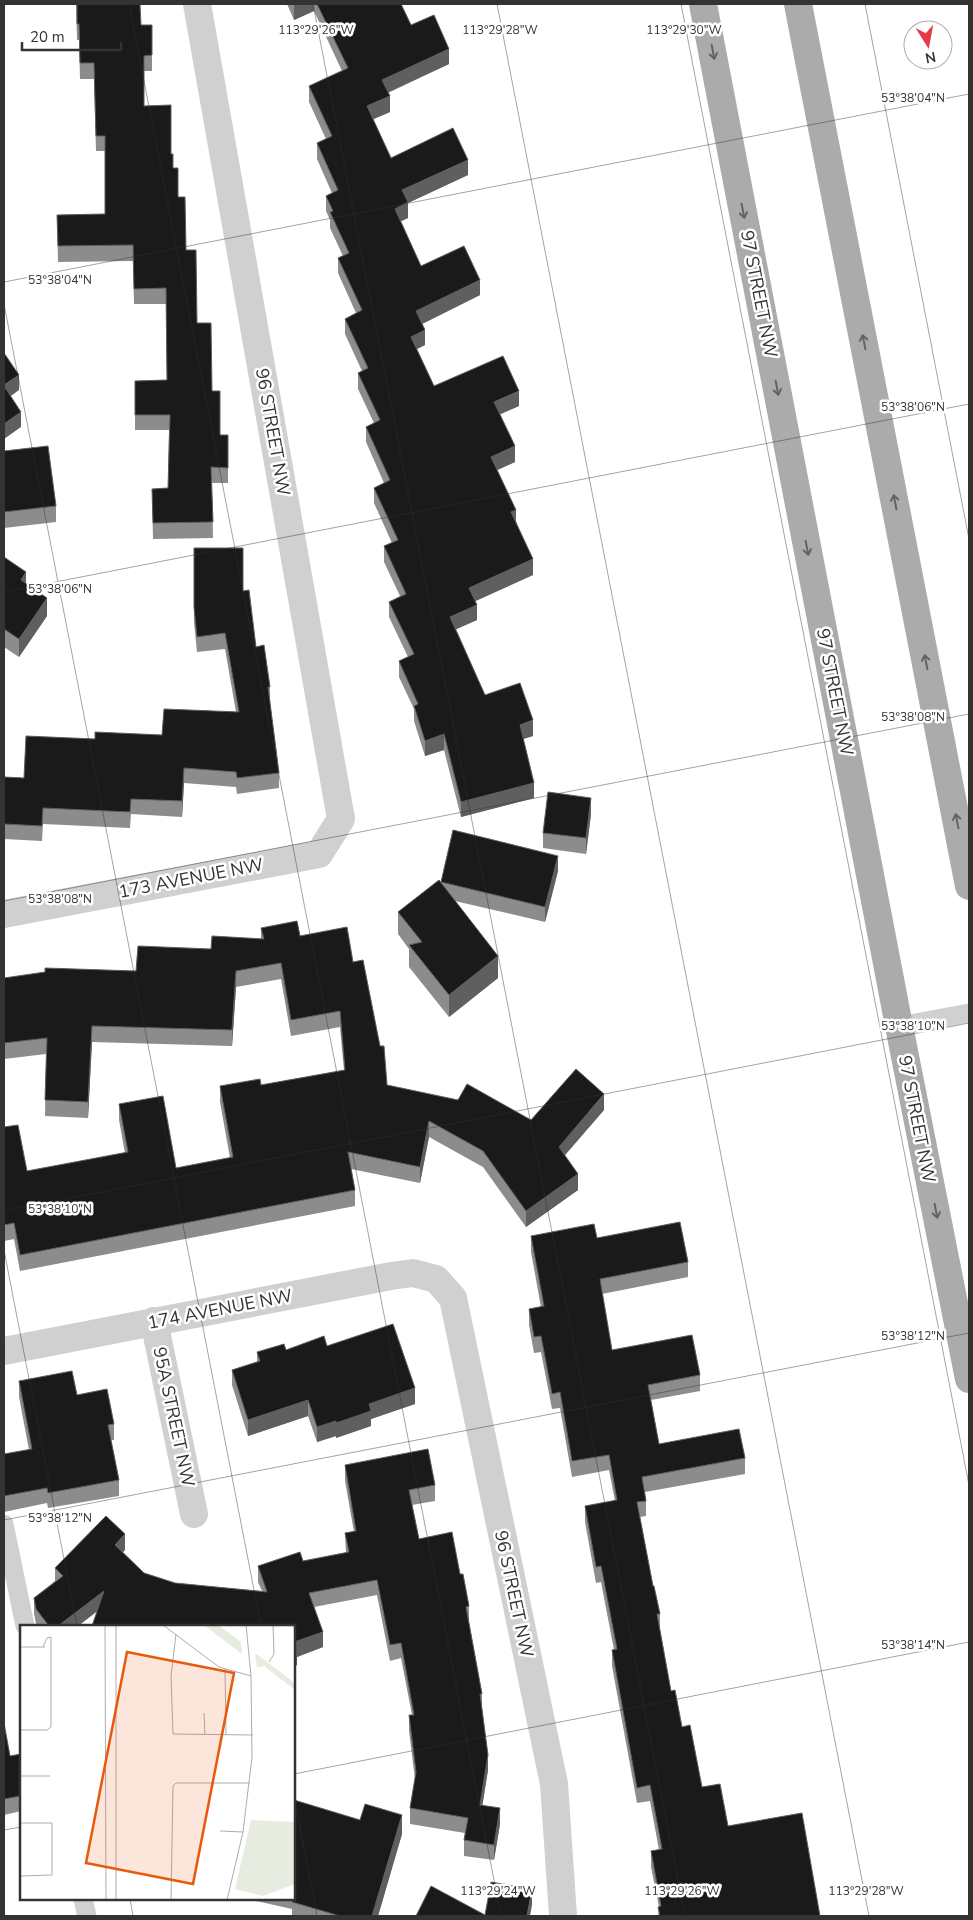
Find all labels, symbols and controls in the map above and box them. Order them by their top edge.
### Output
scale bar [22,20,121,52]
north arrow [903,20,953,70]
text: 113°29'26"W [278,22,354,38]
text: 113°29'28"W [462,22,538,38]
text: 113°29'30"W [646,22,722,38]
text: 20 m [30,27,65,47]
one-way arrow [708,43,718,59]
text: N [923,47,937,68]
text: 53°38'04"N [881,90,945,106]
one-way arrow [739,203,748,219]
street label: 97 STREET NW [735,228,783,360]
text: 53°38'04"N [28,272,92,288]
one-way arrow [859,335,868,351]
street label: 96 STREET NW [250,366,296,498]
one-way arrow [773,380,782,396]
text: 53°38'06"N [881,399,945,415]
one-way arrow [890,494,899,510]
one-way arrow [803,539,813,555]
text: 53°38'06"N [28,581,92,597]
street label: 97 STREET NW [811,626,859,758]
one-way arrow [920,654,930,670]
text: 53°38'08"N [881,709,945,725]
one-way arrow [951,813,961,829]
street label: 173 AVENUE NW [117,852,265,904]
text: 53°38'08"N [28,891,92,907]
text: 53°38'10"N [881,1018,945,1034]
street label: 97 STREET NW [893,1053,941,1185]
text: 53°38'10"N [28,1201,92,1217]
one-way arrow [932,1203,941,1219]
street label: 174 AVENUE NW [146,1283,294,1335]
text: 53°38'12"N [881,1328,945,1344]
street label: 95A STREET NW [147,1345,201,1489]
text: 53°38'12"N [28,1510,92,1526]
street label: 96 STREET NW [489,1528,539,1660]
inset map [20,1625,295,1900]
text: 53°38'14"N [881,1637,945,1653]
text: 113°29'24"W [460,1883,536,1899]
text: 113°29'26"W [644,1883,720,1899]
text: 113°29'28"W [828,1883,904,1899]

